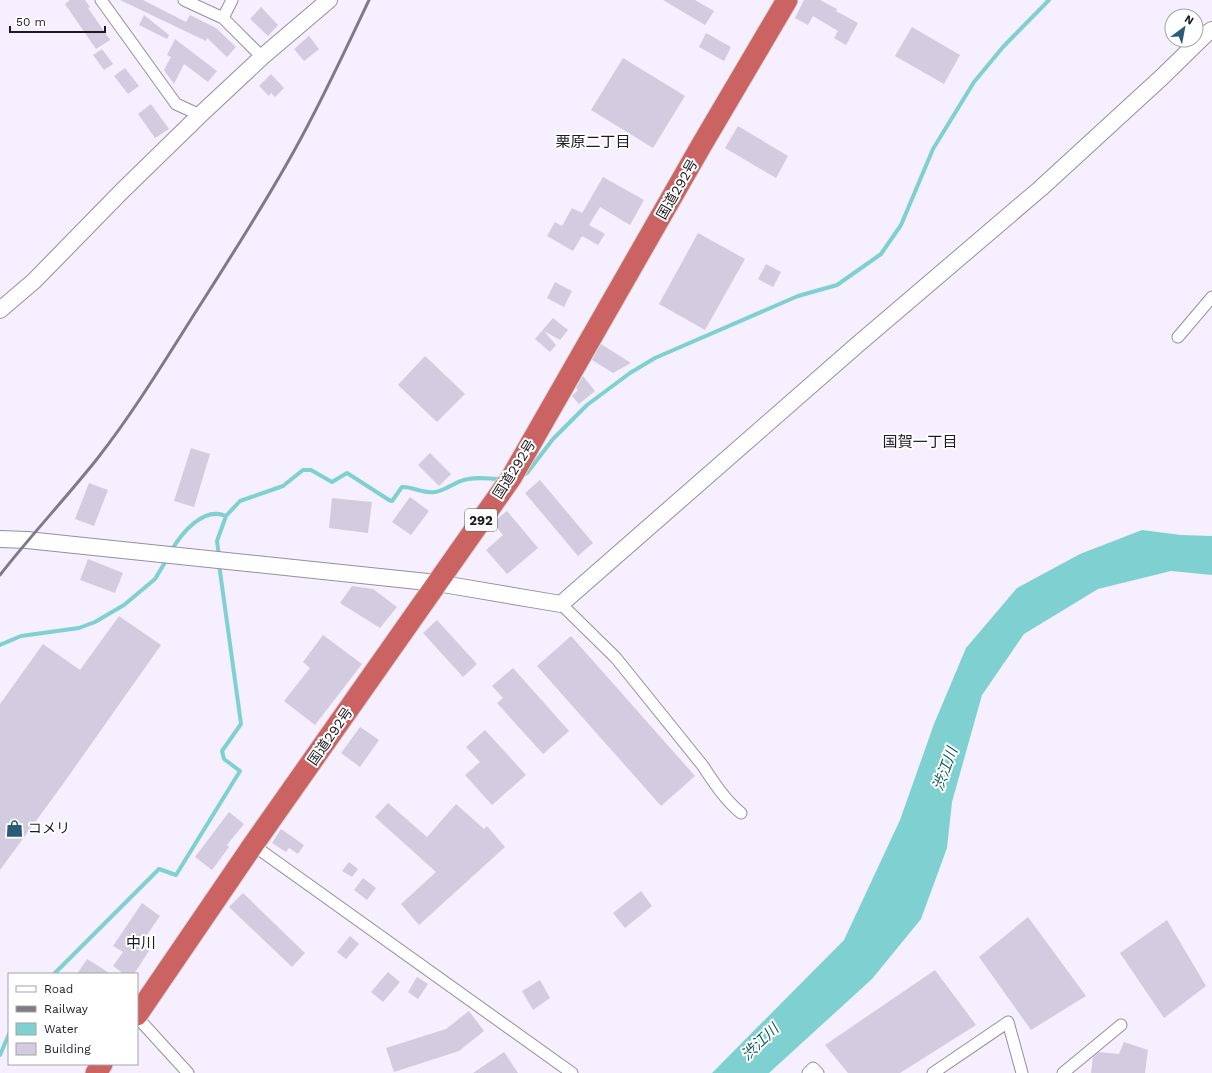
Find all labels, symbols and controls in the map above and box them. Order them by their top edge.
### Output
scale bar [10,8,105,34]
north arrow [1164,8,1204,48]
text: N [1182,12,1196,28]
text: 50 m [16,15,46,29]
district label: 栗原二丁目 [555,133,631,151]
street label: 国道292号 [653,156,701,222]
district label: 国賀一丁目 [882,433,958,451]
street label: 国道292号 [489,436,539,502]
road number: 292 [465,509,497,531]
street label: 国道292号 [304,704,356,768]
water label: 渋江川 [929,743,962,793]
shop icon: コメリ [5,818,25,838]
place label: コメリ [28,820,70,836]
district label: 中川 [126,934,156,952]
legend [8,973,138,1065]
text: Road [44,982,73,996]
text: Railway [44,1002,89,1016]
water label: 渋江川 [738,1019,784,1064]
text: Water [44,1022,79,1036]
text: Building [44,1042,91,1056]

